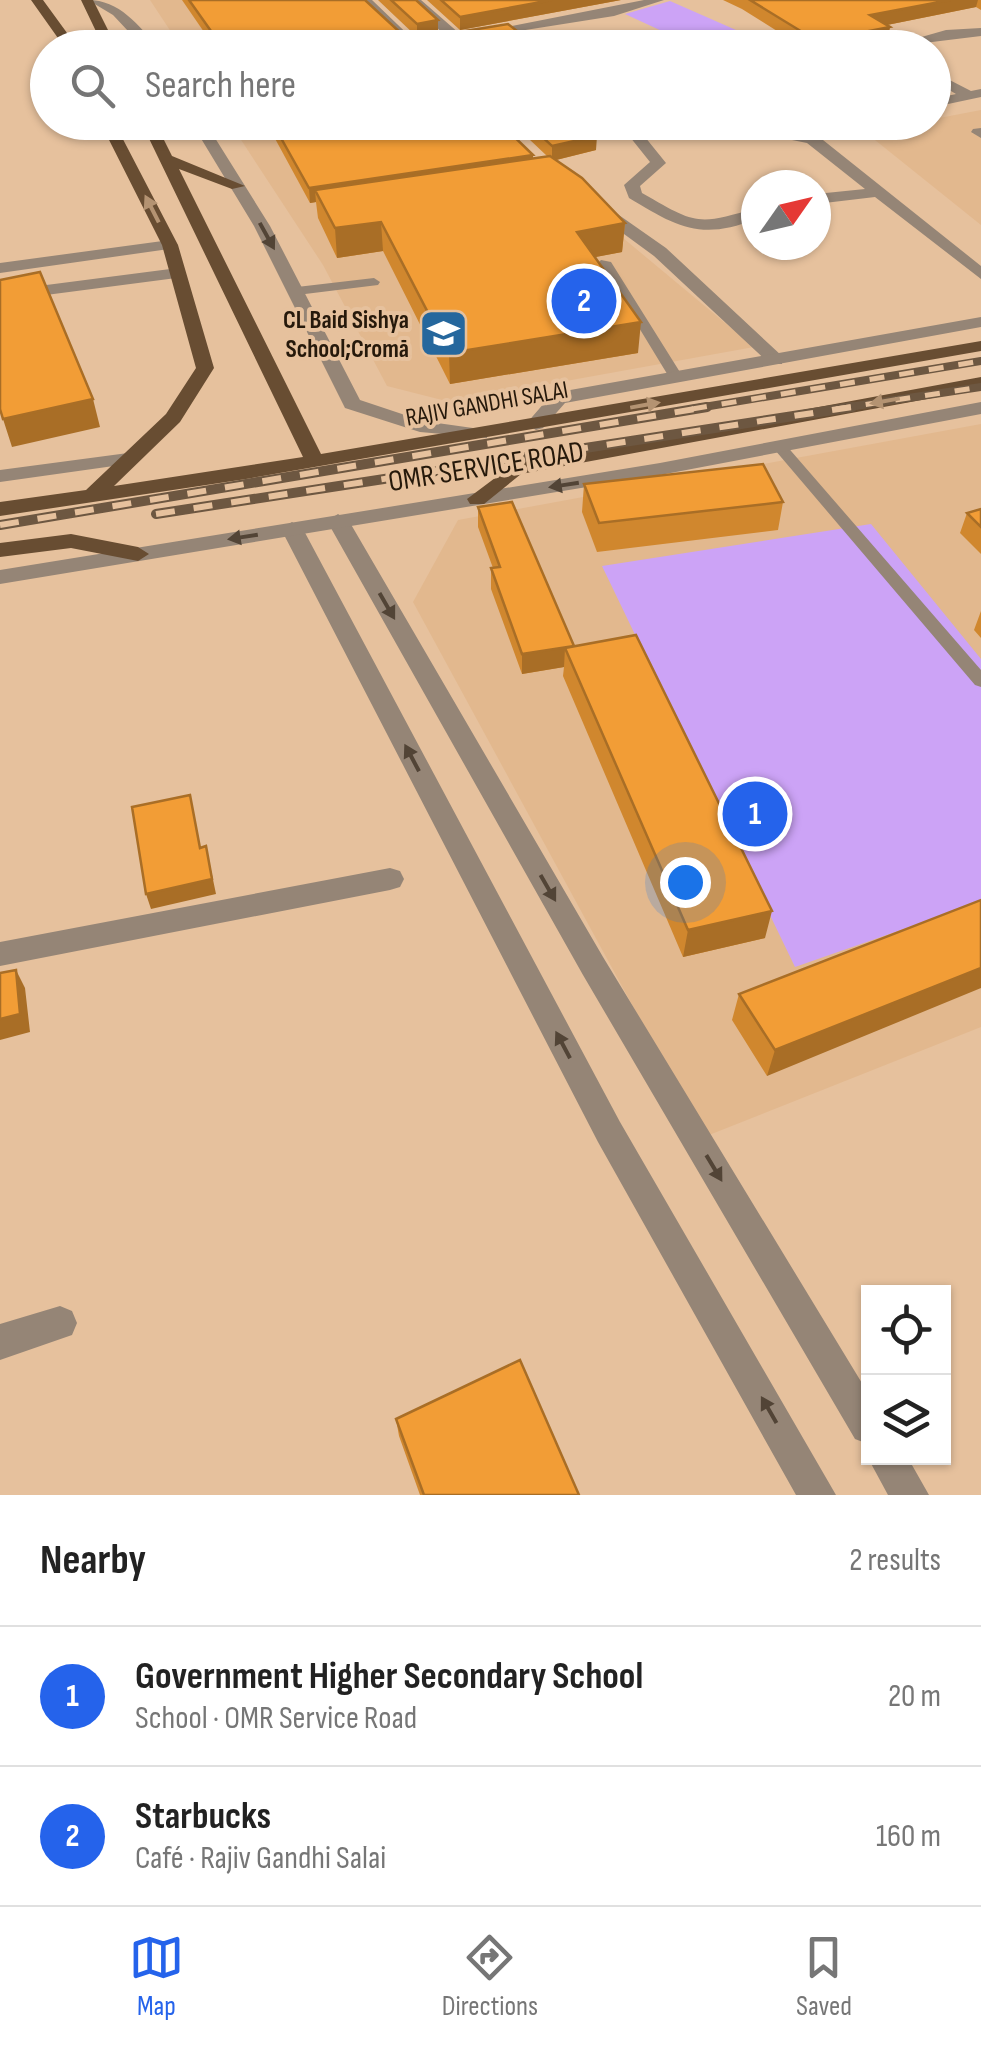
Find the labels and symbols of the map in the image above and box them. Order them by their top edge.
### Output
north arrow [741,170,831,260]
one-way arrow [144,195,161,224]
one-way arrow [257,222,275,250]
pin: 2 [552,264,616,338]
place label: CL Baid Sishya School;Cromā [283,305,409,365]
school or university icon: CL Baid Sishya School;Cromā [418,308,470,360]
street label: RAJIV GANDHI SALAI [403,374,571,434]
one-way arrow [869,393,900,409]
one-way arrow [630,397,661,412]
street label: OMR SERVICE ROAD [386,434,586,500]
one-way arrow [548,478,579,493]
one-way arrow [227,530,259,545]
one-way arrow [378,592,395,620]
one-way arrow [404,743,421,772]
pin: 1 [722,776,788,852]
your location [660,857,711,908]
one-way arrow [539,874,557,902]
one-way arrow [555,1031,572,1060]
one-way arrow [705,1154,722,1182]
one-way arrow [760,1396,777,1425]

